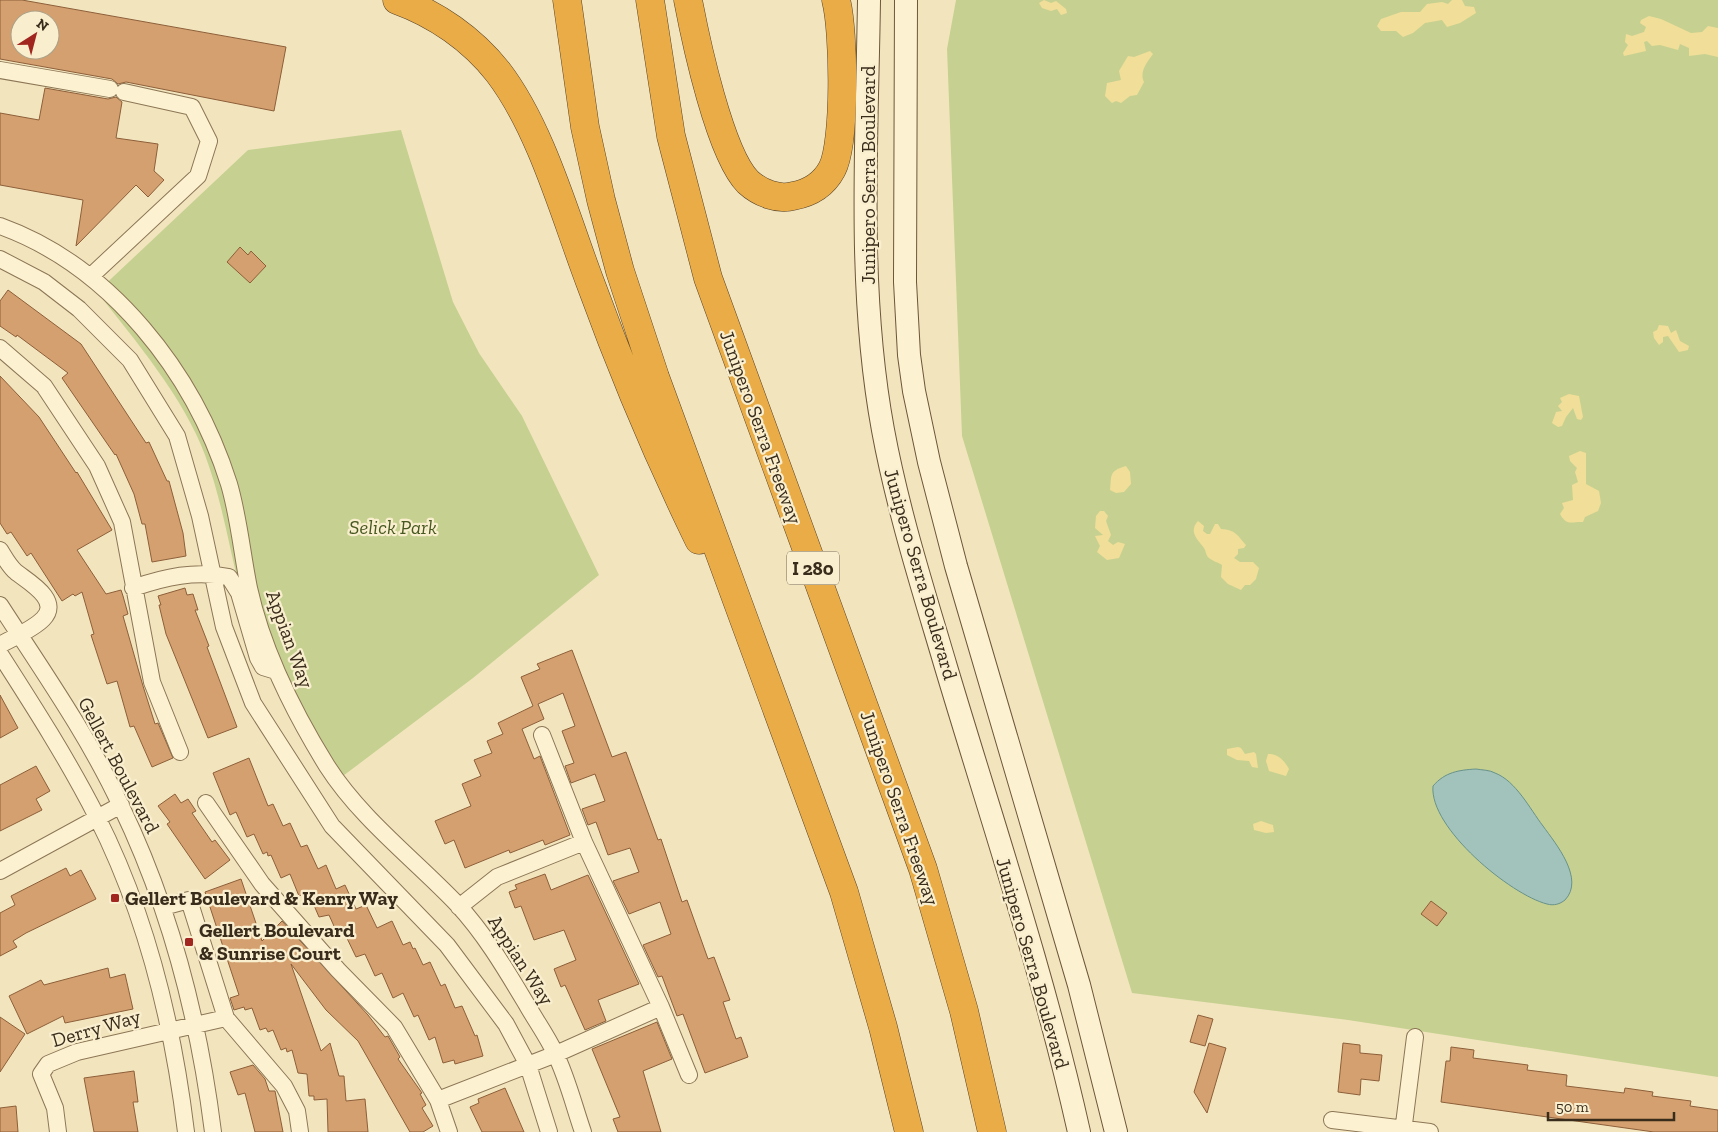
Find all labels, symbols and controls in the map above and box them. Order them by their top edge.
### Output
north arrow [10,10,60,60]
text: N [33,15,52,35]
street label: Junipero Serra Boulevard [856,66,880,284]
street label: Junipero Serra Freeway [715,327,808,528]
street label: Junipero Serra Boulevard [879,466,963,682]
park label: Selick Park [349,515,437,539]
road number: I 280 [787,552,839,584]
street label: Appian Way [261,587,319,692]
street label: Gellert Boulevard [73,693,165,837]
street label: Junipero Serra Freeway [855,707,945,909]
street label: Junipero Serra Boulevard [991,855,1075,1071]
place label: Gellert Boulevard & Kenry Way [125,886,398,910]
marker: Gellert Boulevard & Kenry Way [109,892,121,904]
street label: Appian Way [483,910,559,1010]
place label: Gellert Boulevard & Sunrise Court [199,918,355,965]
marker: Gellert Boulevard & Sunrise Court [183,936,195,948]
street label: Derry Way [49,1004,144,1052]
scale bar [1548,1090,1674,1122]
text: 50 m [1556,1098,1589,1116]

